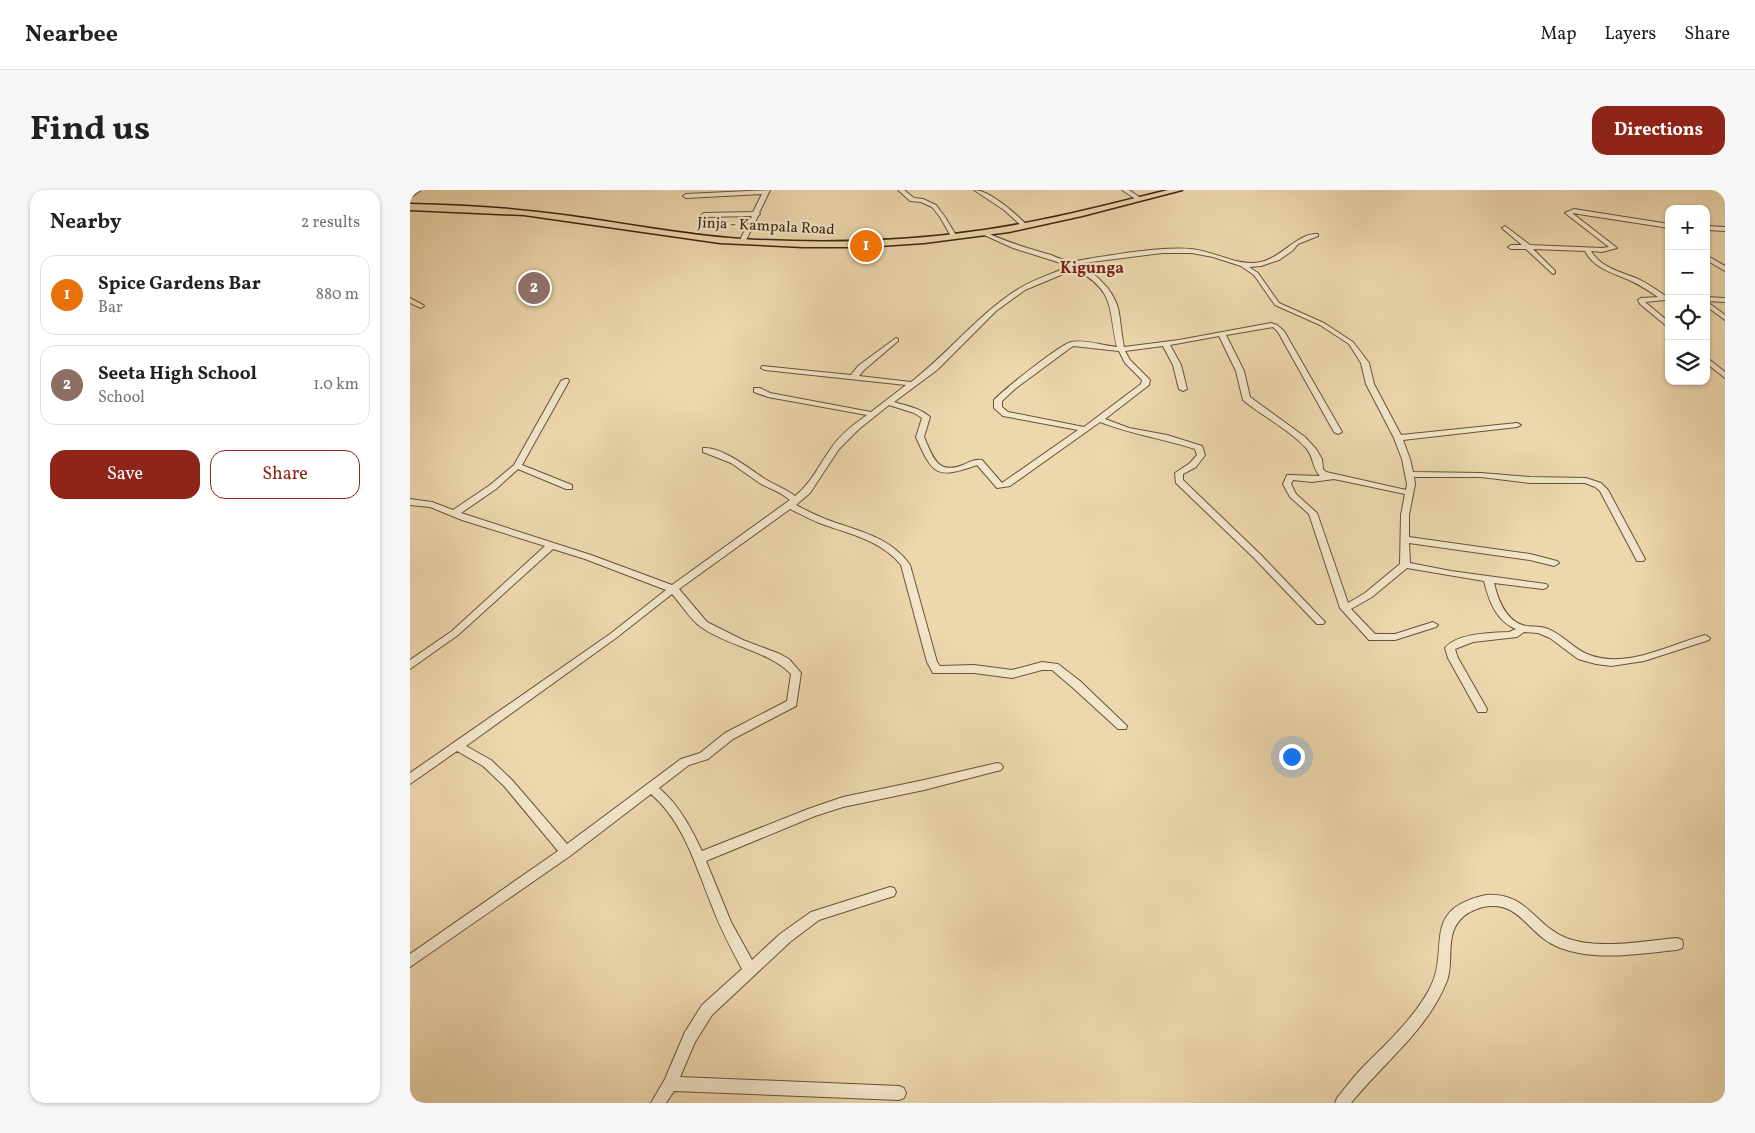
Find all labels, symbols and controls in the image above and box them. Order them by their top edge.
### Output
text: Nearbee [25,18,118,52]
text: Map [1540,22,1576,47]
text: Layers [1604,22,1656,47]
text: Share [1684,22,1730,47]
text: Find us [30,106,150,154]
button: Directions [1592,106,1725,155]
map controls [1665,205,1710,385]
button: + [1665,205,1710,250]
text: Nearby [50,208,121,237]
text: 2 results [301,212,360,234]
street label: Jinja - Kampala Road [697,213,835,241]
pin: 1 [850,227,882,265]
button: − [1665,250,1710,295]
district label: Kigunga [1060,258,1124,280]
pin: 2 [518,269,550,307]
text: Spice Gardens Bar [98,271,261,297]
text: 1 [64,284,70,306]
text: 880 m [316,284,359,306]
button: locate [1665,295,1710,340]
text: Bar [98,297,123,319]
button: layers [1665,340,1710,385]
text: Seeta High School [98,361,257,387]
text: 2 [63,374,71,396]
text: 1.0 km [313,374,359,396]
text: School [98,387,145,409]
button: Save [50,450,200,499]
button: Share [210,450,360,499]
your location [1279,744,1305,770]

